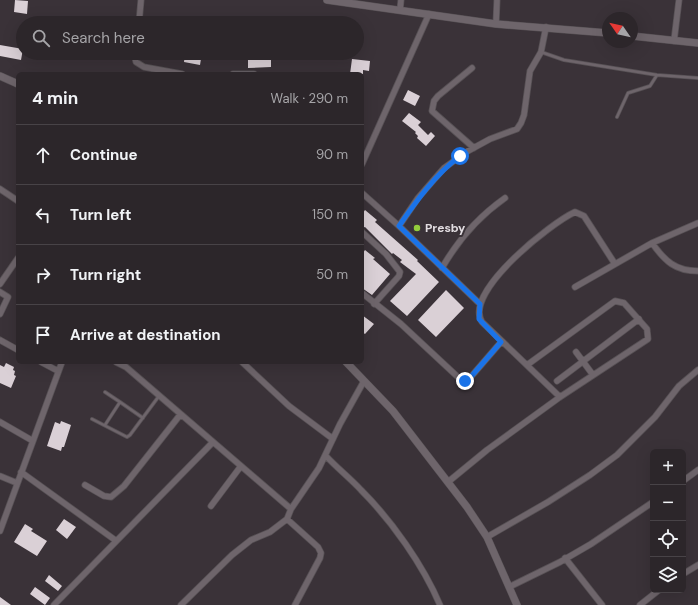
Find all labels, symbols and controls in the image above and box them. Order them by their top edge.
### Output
north arrow [602,12,638,48]
search box [16,16,364,60]
icon: search [30,27,52,49]
text: Search here [62,28,145,48]
text: 4 min [32,87,78,109]
text: Walk · 290 m [271,90,348,107]
icon: ahead [32,144,54,166]
text: Continue [70,145,138,165]
text: 90 m [316,146,348,163]
route start [451,147,469,165]
icon: left [32,204,54,226]
text: Turn left [70,205,131,225]
text: 150 m [312,206,348,223]
place label: Presby [425,220,466,236]
marker: Presby [412,223,422,233]
icon: right [32,264,54,286]
text: Turn right [70,265,141,285]
text: 50 m [316,266,348,283]
icon: arrive [32,324,54,346]
text: Arrive at destination [70,325,221,345]
route end [456,372,474,390]
map controls [650,449,686,593]
button: + [650,449,686,485]
button: − [650,485,686,521]
button: locate [650,521,686,557]
button: layers [650,557,686,593]

